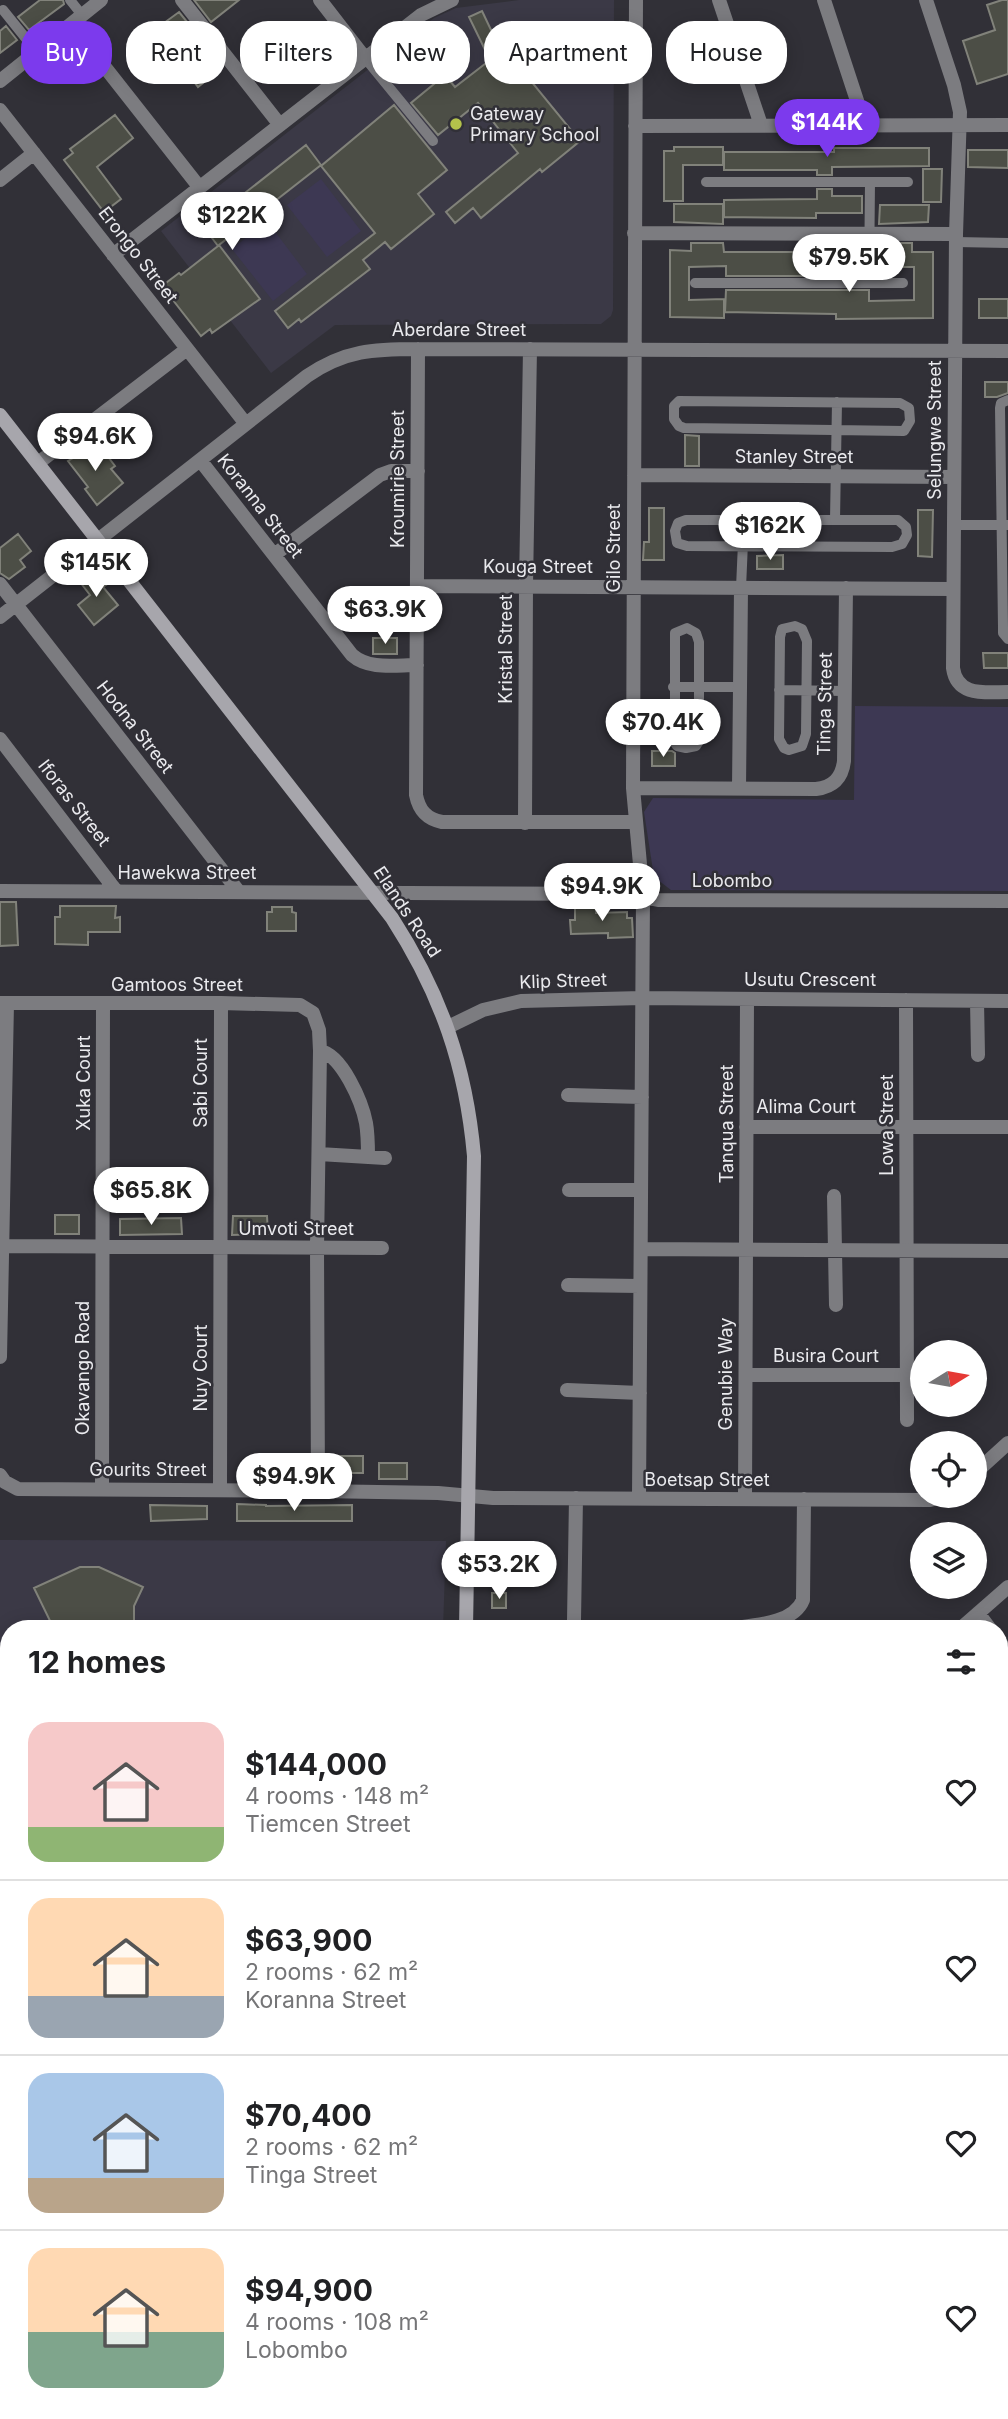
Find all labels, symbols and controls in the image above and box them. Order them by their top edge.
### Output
chip: Buy [21,21,112,84]
chip: Rent [126,21,226,84]
chip: Filters [240,21,357,84]
chip: New [371,21,470,84]
chip: Apartment [484,21,652,84]
chip: House [666,21,787,84]
pin: $144K [778,100,876,159]
place label: Gateway Primary School [470,103,599,145]
text: $144K [791,108,863,136]
marker: Gateway Primary School [448,116,464,132]
pin: $122K [183,192,281,252]
text: $122K [197,201,267,229]
street label: Erongo Street [94,202,183,307]
pin: $79.5K [792,234,906,294]
text: $79.5K [808,243,890,271]
street label: Aberdare Street [392,319,526,340]
street label: Selungwe Street [924,360,945,500]
street label: Kroumirie Street [387,410,408,548]
pin: $94.6K [38,414,152,473]
text: $94.6K [53,422,137,450]
street label: Stanley Street [735,446,853,467]
street label: Koranna Street [213,449,308,562]
street label: Gilo Street [603,503,624,592]
pin: $162K [721,503,819,562]
text: $162K [735,511,805,539]
pin: $145K [47,540,145,599]
text: $145K [60,548,132,576]
street label: Kouga Street [483,556,593,577]
pin: $63.9K [328,586,442,646]
street label: Kristal Street [495,594,516,704]
text: $63.9K [343,595,427,623]
street label: Tinga Street [813,652,836,756]
street label: Hodna Street [93,676,178,777]
pin: $70.4K [606,700,720,759]
text: $70.4K [622,708,704,736]
street label: Iforas Street [34,755,115,850]
street label: Hawekwa Street [118,862,257,883]
street label: Elands Road [369,862,445,961]
pin: $94.9K [545,864,659,923]
street label: Lobombo [692,870,772,891]
text: $94.9K [560,872,644,900]
street label: Klip Street [519,968,607,993]
street label: Usutu Crescent [744,969,876,990]
street label: Gamtoos Street [111,974,243,995]
street label: Xuka Court [73,1035,94,1131]
street label: Sabi Court [190,1038,211,1128]
street label: Tanqua Street [716,1065,737,1183]
street label: Lowa Street [876,1074,897,1176]
street label: Alima Court [756,1096,856,1117]
pin: $65.8K [94,1168,208,1227]
text: $65.8K [110,1176,192,1204]
street label: Umvoti Street [238,1218,354,1239]
street label: Okavango Road [72,1301,93,1435]
street label: Genubie Way [715,1318,736,1430]
street label: Nuy Court [190,1324,211,1411]
north arrow [910,1340,987,1418]
map controls [910,1340,987,1599]
street label: Busira Court [773,1345,879,1366]
button: locate [910,1431,987,1508]
pin: $94.9K [237,1454,351,1513]
street label: Gourits Street [89,1459,207,1480]
text: $94.9K [252,1462,336,1490]
street label: Boetsap Street [644,1469,770,1490]
button: layers [910,1522,987,1599]
pin: $53.2K [442,1542,556,1601]
text: $53.2K [458,1550,540,1578]
icon: filters [942,1643,980,1681]
text: 12 homes [28,1644,166,1680]
text: $144,000 [245,1746,387,1782]
icon: home [84,1750,168,1834]
icon: heart [942,1773,980,1811]
text: 4 rooms · 148 m² [245,1782,429,1810]
text: Tiemcen Street [245,1810,410,1838]
text: $63,900 [245,1922,372,1958]
icon: home [84,1926,168,2010]
icon: heart [942,1949,980,1987]
text: 2 rooms · 62 m² [245,1958,418,1986]
text: Koranna Street [245,1986,406,2014]
text: $70,400 [245,2097,372,2133]
icon: home [84,2101,168,2185]
icon: heart [942,2124,980,2162]
text: 2 rooms · 62 m² [245,2133,418,2161]
text: Tinga Street [245,2161,377,2189]
text: $94,900 [245,2272,373,2308]
icon: home [84,2276,168,2360]
icon: heart [942,2299,980,2337]
text: 4 rooms · 108 m² [245,2308,429,2336]
text: Lobombo [245,2336,348,2364]

